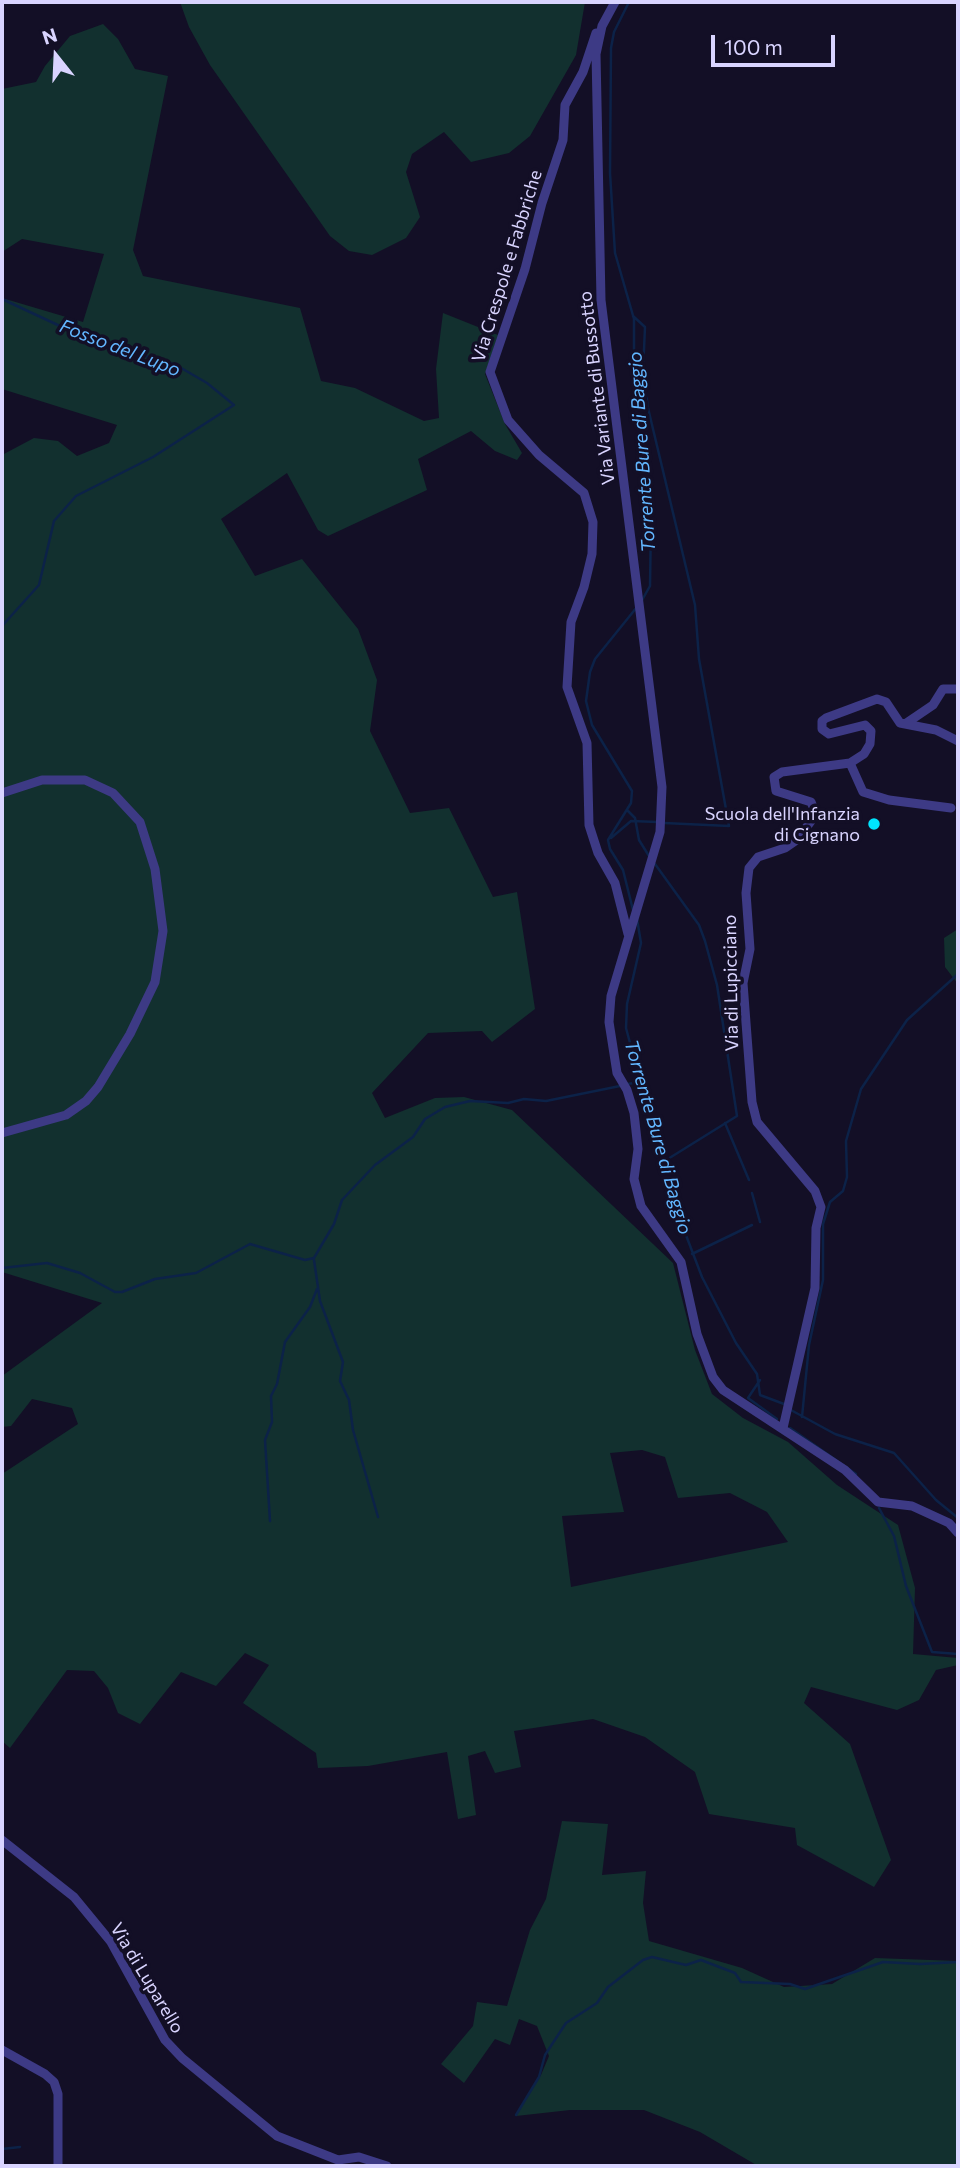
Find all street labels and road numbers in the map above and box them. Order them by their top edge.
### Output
street label: Via Crespole e Fabbriche [467,167,547,365]
street label: Via Variante di Bussotto [574,290,620,486]
street label: Via di Lupicciano [719,914,743,1052]
street label: Via di Luparello [106,1919,188,2037]

